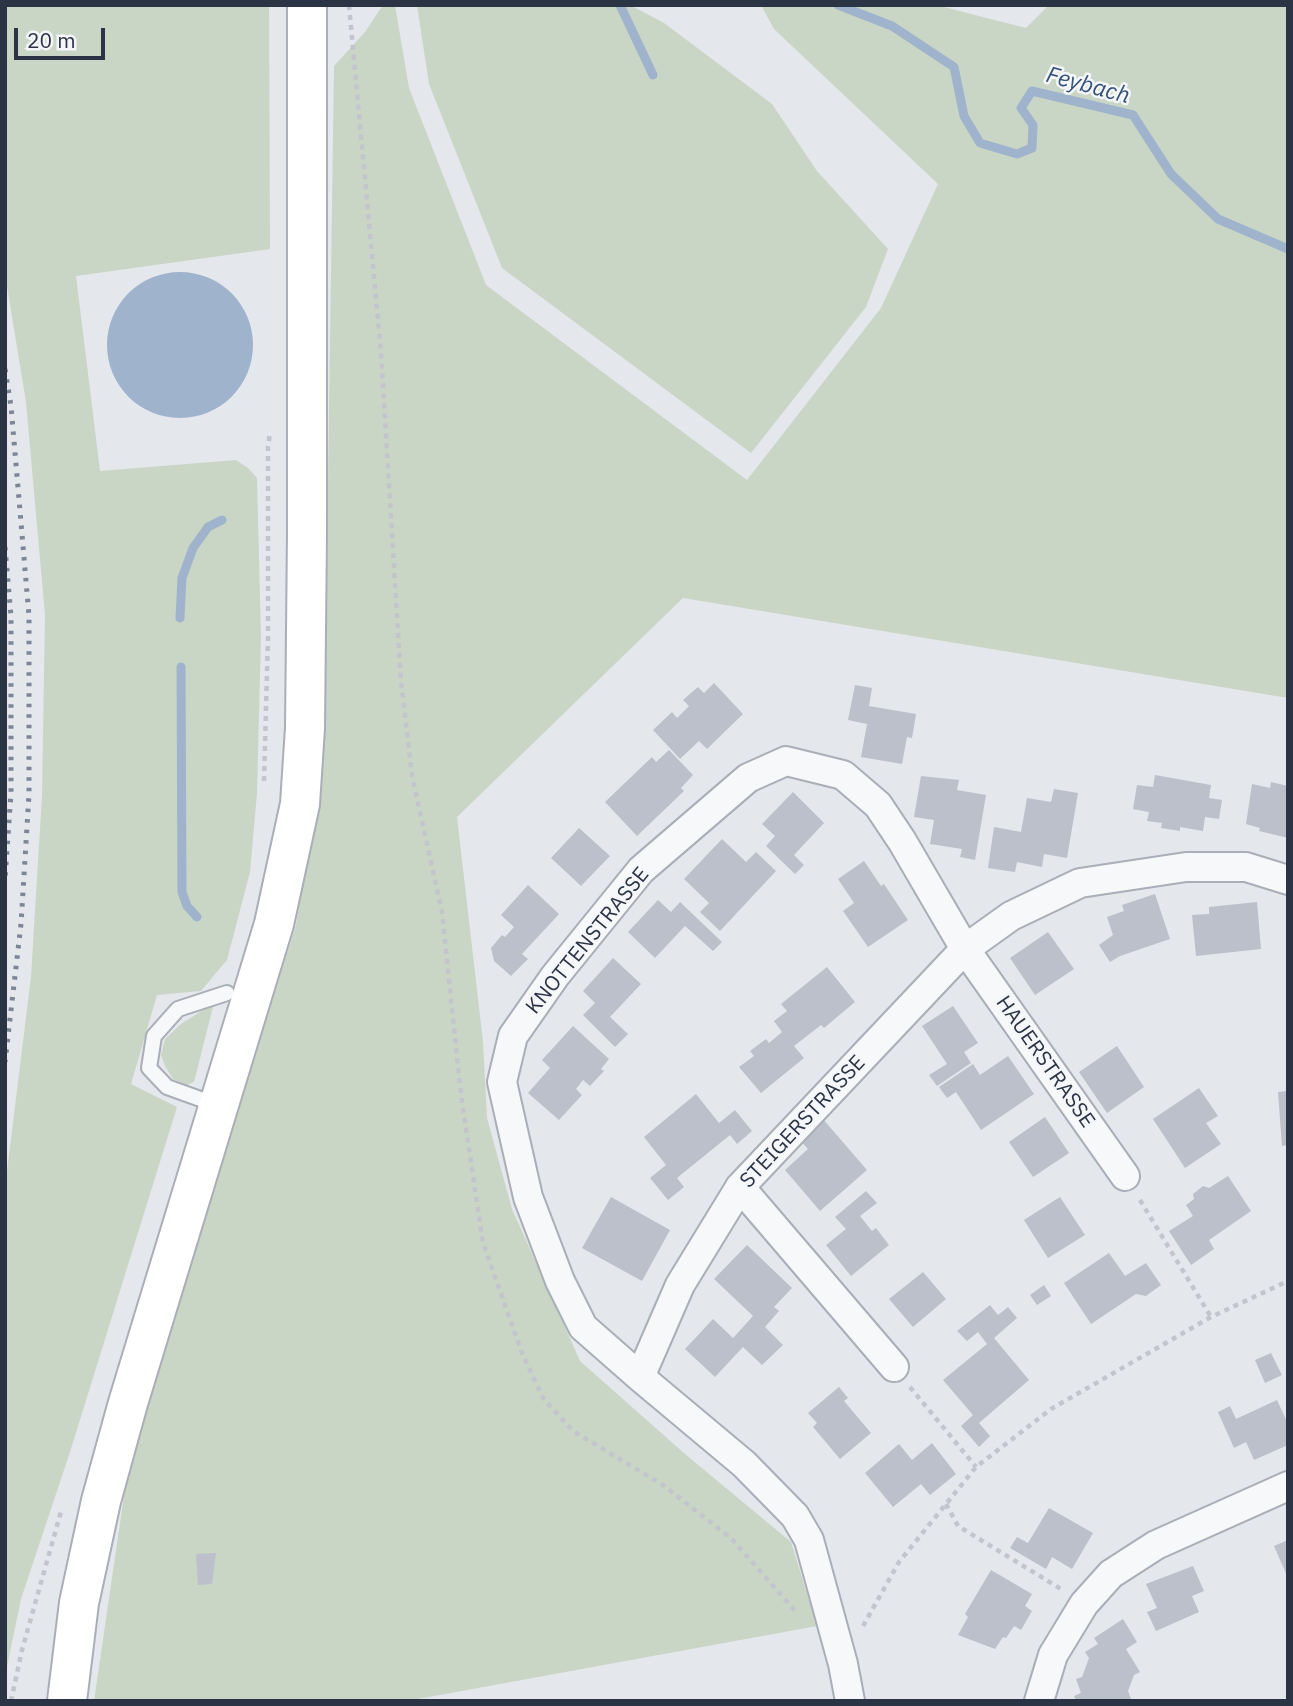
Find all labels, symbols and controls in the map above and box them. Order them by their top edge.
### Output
scale bar [18,14,108,58]
text: 20 m [27,26,76,54]
water label: Feybach [1043,62,1133,110]
street label: KNOTTENSTRASSE [521,863,655,1019]
street label: HAUERSTRASSE [990,991,1100,1133]
street label: STEIGERSTRASSE [735,1050,871,1194]

